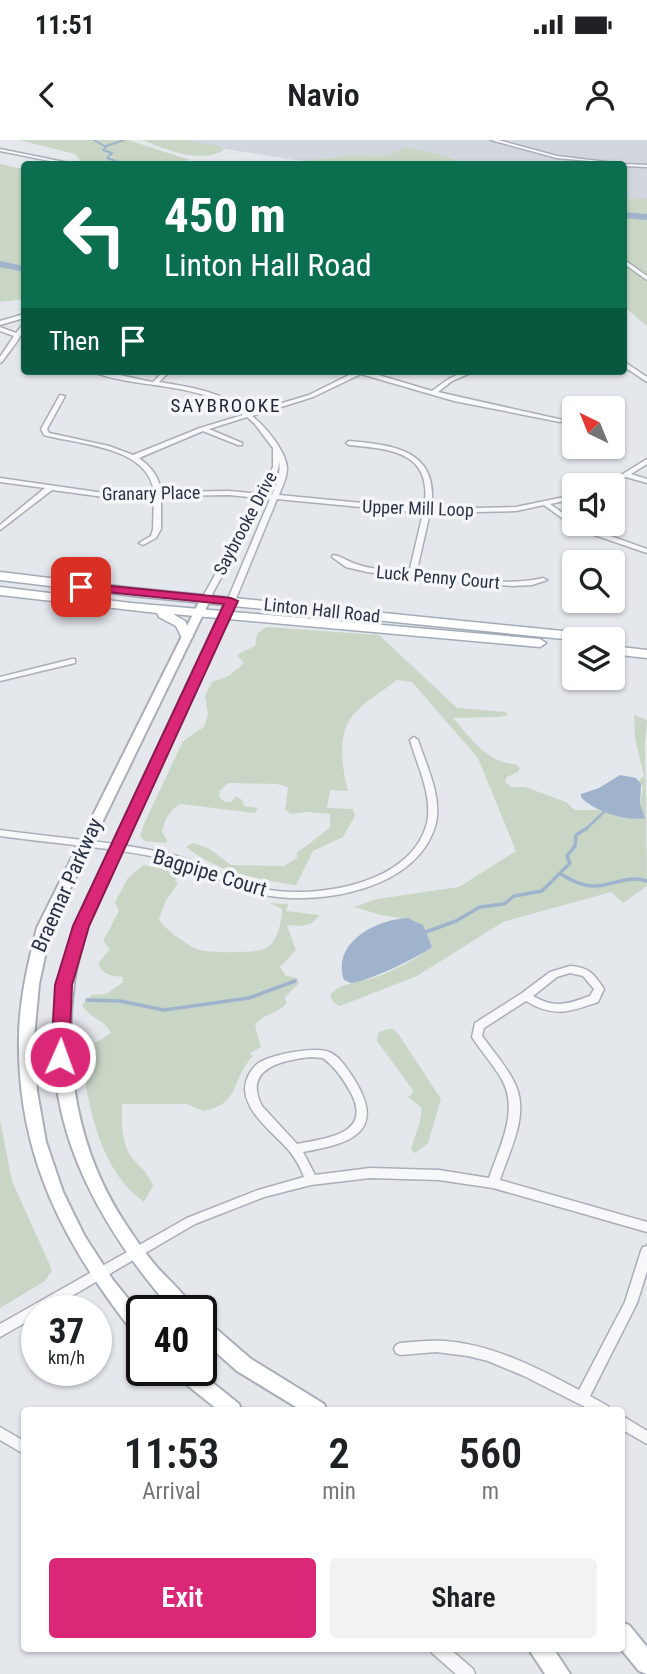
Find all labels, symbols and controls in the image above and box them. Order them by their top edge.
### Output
text: 11:51 [35,10,95,40]
icon: back [28,76,66,114]
text: Navio [287,76,360,114]
icon: person [581,76,619,114]
text: 450 m [164,187,286,244]
icon: left [49,189,140,280]
text: Linton Hall Road [164,246,372,284]
icon: arrive [114,322,152,360]
text: Then [49,326,100,356]
district label: SAYBROOKE [170,394,282,417]
north arrow [562,396,625,458]
map controls [562,396,625,690]
street label: Saybrooke Drive [209,468,281,578]
button: sound [562,473,625,536]
street label: Granary Place [102,482,200,504]
street label: Upper Mill Loop [362,496,474,520]
button: search [562,550,625,613]
pin [51,557,111,617]
street label: Luck Penny Court [375,561,501,593]
icon: arrive [62,568,100,606]
street label: Linton Hall Road [263,593,381,627]
button: layers [562,627,625,690]
street label: Braemar Parkway [27,814,107,956]
street label: Bagpipe Court [150,844,270,902]
position arrow [23,1020,97,1094]
speed limit sign: 40 [126,1295,217,1386]
text: 37 [49,1311,84,1352]
text: km/h [48,1347,85,1368]
text: 11:53 [124,1429,219,1478]
text: 2 [329,1429,350,1478]
text: 560 [459,1429,522,1478]
text: Arrival [142,1478,201,1505]
text: min [322,1478,356,1505]
text: m [482,1478,499,1505]
button: Exit [49,1558,316,1638]
button: Share [330,1558,597,1638]

